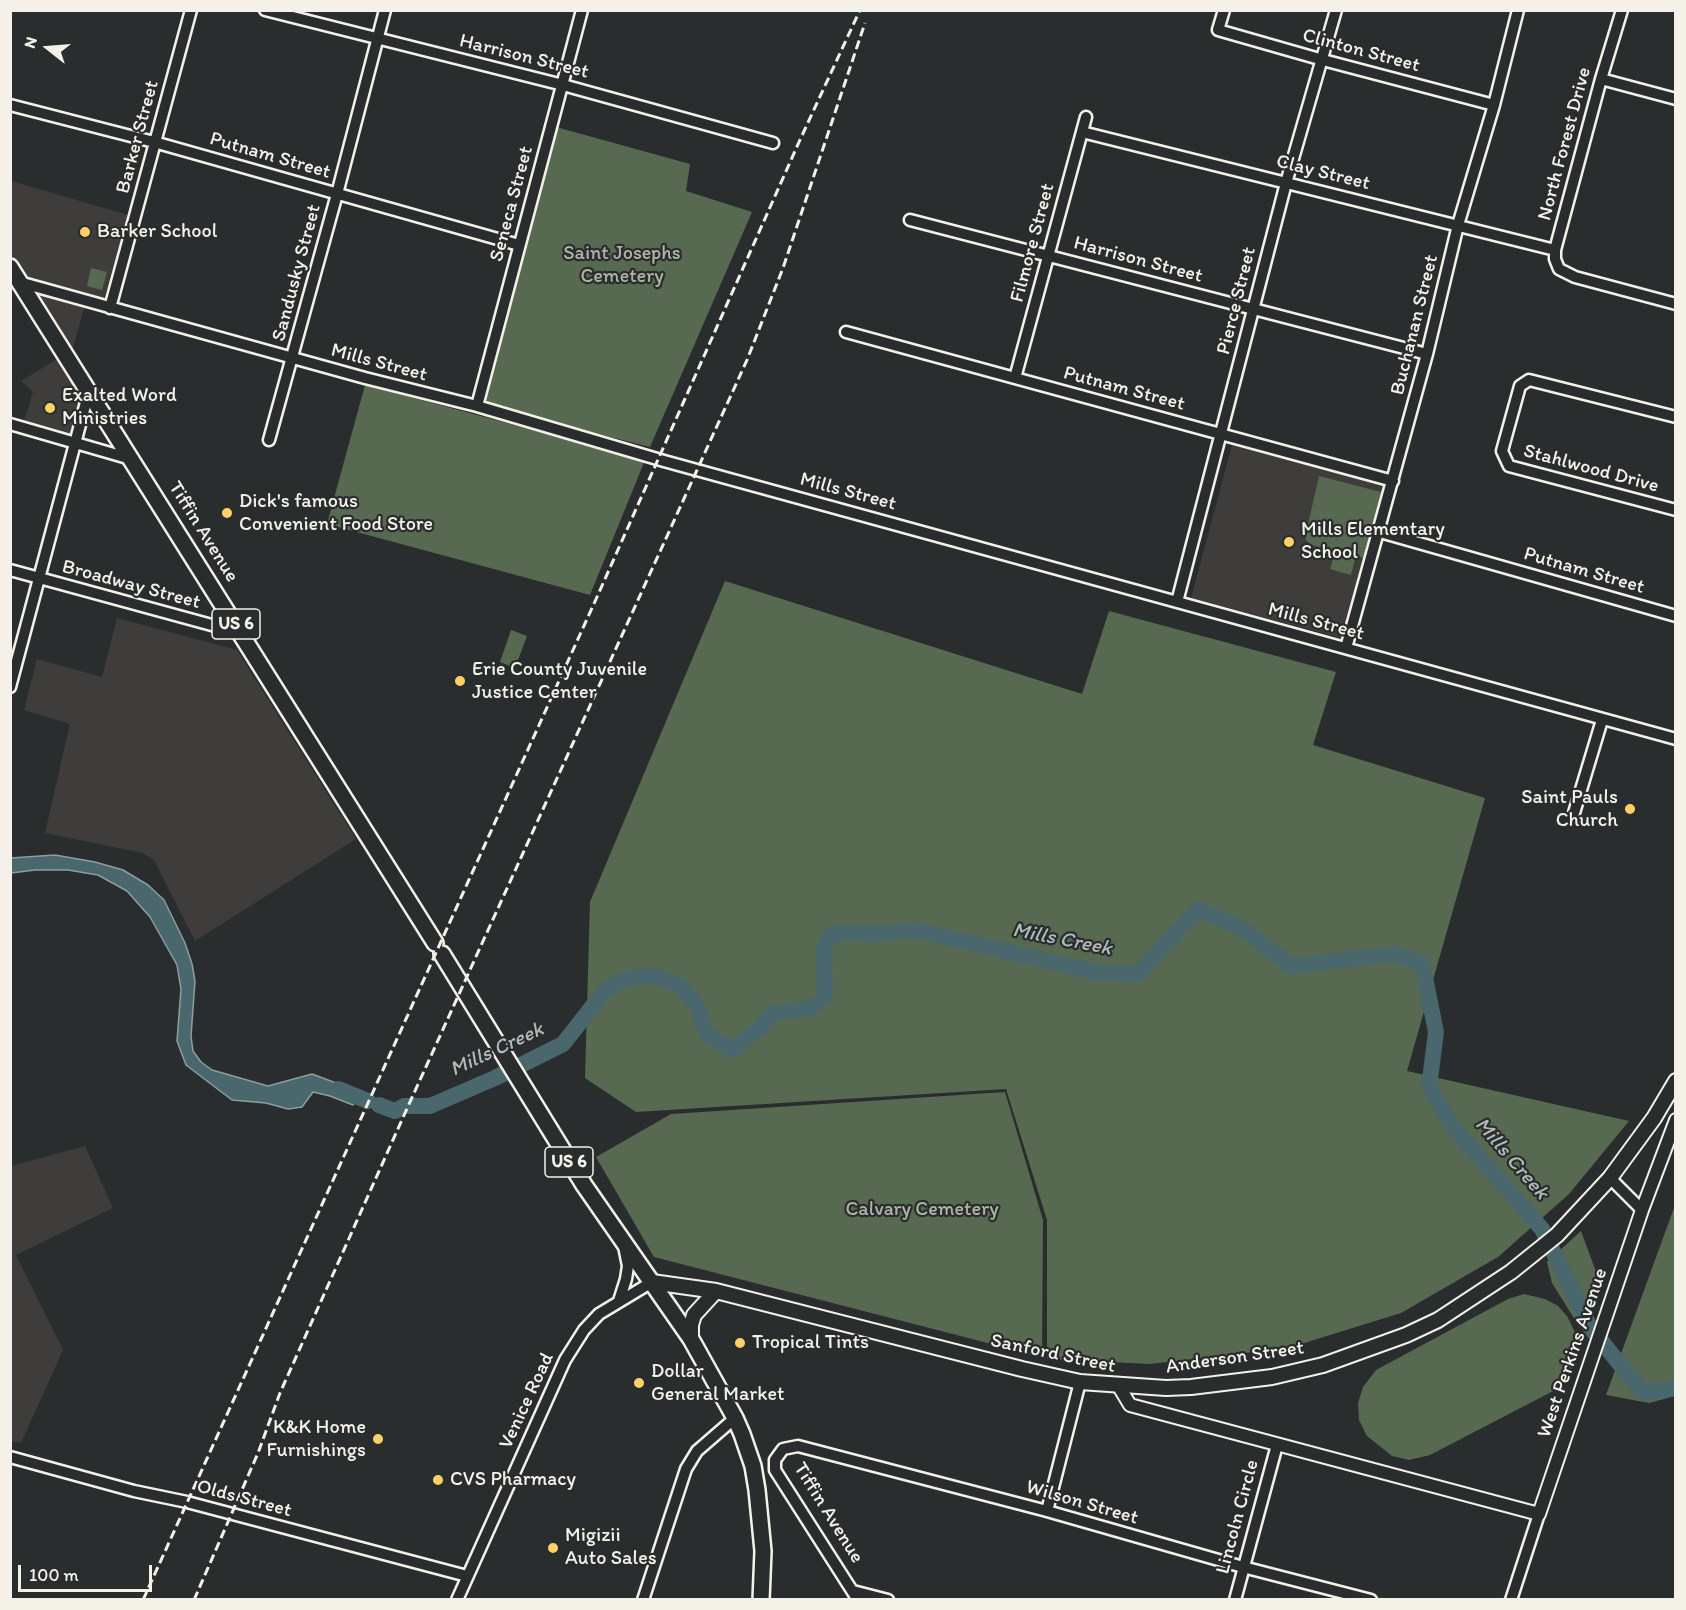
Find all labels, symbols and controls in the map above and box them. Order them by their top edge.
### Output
north arrow [18,18,78,78]
street label: Clinton Street [1300,24,1422,78]
street label: Harrison Street [457,29,591,85]
text: N [20,35,41,51]
street label: North Forest Drive [1533,65,1597,223]
street label: Barker Street [111,78,165,196]
street label: Putnam Street [207,127,333,185]
street label: Seneca Street [485,144,539,264]
street label: Clay Street [1274,150,1372,196]
street label: Filmore Street [1006,181,1060,305]
street label: Sandusky Street [267,202,327,344]
place label: Barker School [97,220,217,244]
marker: Barker School [78,225,92,239]
street label: Harrison Street [1071,231,1205,289]
park label: Saint Josephs Cemetery [563,242,681,289]
street label: Pierce Street [1212,245,1262,357]
street label: Buchanan Street [1386,252,1444,398]
street label: Mills Street [328,339,430,387]
street label: Putnam Street [1061,361,1187,417]
place label: Exalted Word Ministries [62,384,177,431]
marker: Exalted Word Ministries [43,401,57,415]
street label: Stahlwood Drive [1521,439,1661,499]
street label: Mills Street [797,468,899,516]
street label: Tiffin Avenue [163,477,243,587]
place label: Dick's famous Convenient Food Store [239,490,433,537]
marker: Dick's famous Convenient Food Store [220,506,234,520]
place label: Mills Elementary School [1301,518,1445,565]
marker: Mills Elementary School [1282,535,1296,549]
street label: Putnam Street [1521,542,1647,600]
street label: Broadway Street [59,555,203,615]
street label: Mills Street [1265,598,1367,646]
road number: US 6 [212,609,260,639]
place label: Erie County Juvenile Justice Center [472,658,647,705]
marker: Erie County Juvenile Justice Center [453,674,467,688]
place label: Saint Pauls Church [1521,786,1618,833]
marker: Saint Pauls Church [1623,802,1637,816]
water label: Mills Creek [1010,918,1114,962]
water label: Mills Creek [446,1017,548,1083]
water label: Mills Creek [1469,1113,1553,1205]
road number: US 6 [545,1147,593,1177]
park label: Calvary Cemetery [845,1198,999,1222]
street label: West Perkins Avenue [1533,1265,1613,1441]
street label: Sanford Street [988,1329,1118,1379]
place label: Tropical Tints [752,1331,869,1355]
marker: Tropical Tints [733,1336,747,1350]
street label: Anderson Street [1164,1336,1306,1380]
street label: Venice Road [494,1349,560,1453]
place label: Dollar General Market [651,1360,785,1407]
marker: Dollar General Market [632,1376,646,1390]
place label: K&K Home Furnishings [266,1416,366,1463]
marker: K&K Home Furnishings [371,1432,385,1446]
street label: Lincoln Circle [1211,1457,1265,1577]
street label: Tiffin Avenue [788,1458,868,1568]
place label: CVS Pharmacy [450,1468,576,1492]
marker: CVS Pharmacy [431,1473,445,1487]
street label: Olds Street [194,1475,294,1523]
street label: Wilson Street [1023,1476,1141,1530]
place label: Migizii Auto Sales [565,1524,657,1571]
marker: Migizii Auto Sales [546,1541,560,1555]
scale bar [21,1553,154,1591]
text: 100 m [29,1564,79,1586]

